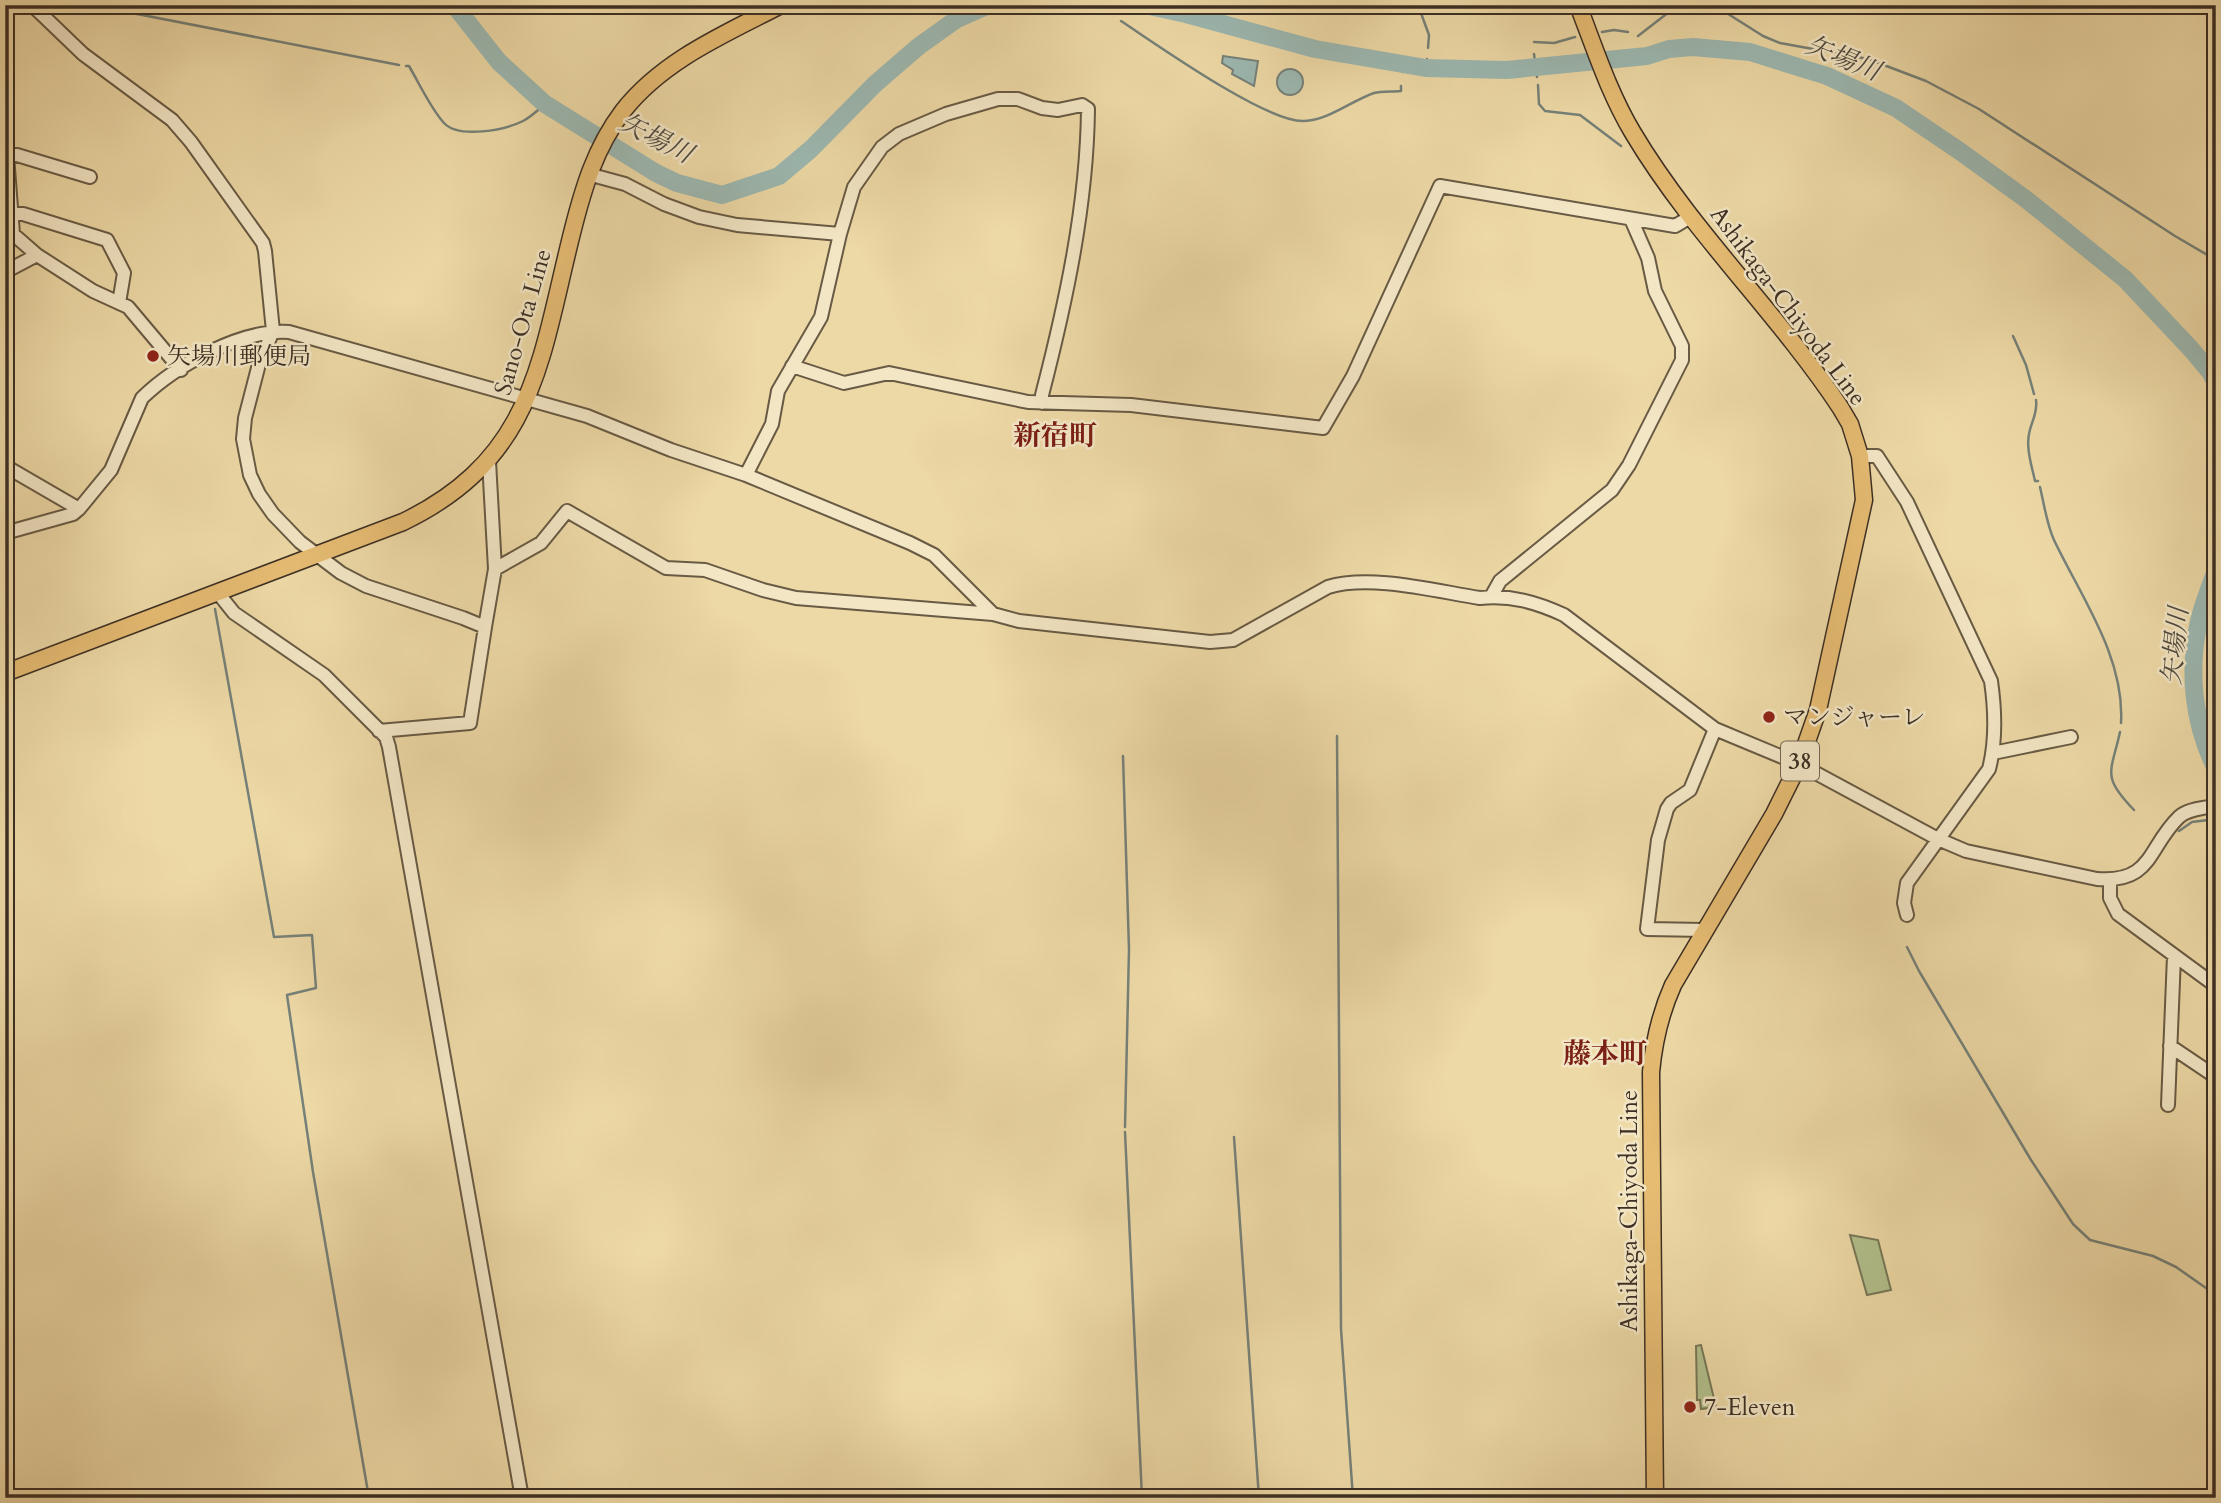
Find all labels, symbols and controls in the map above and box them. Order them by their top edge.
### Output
water label: 矢場川 [1800,27,1888,90]
water label: 矢場川 [613,105,701,173]
street label: Ashikaga-Chiyoda Line [1702,199,1874,413]
street label: Sano-Ota Line [486,245,560,399]
place label: 矢場川郵便局 [167,340,311,373]
marker: 矢場川郵便局 [145,348,161,364]
district label: 新宿町 [1013,417,1097,455]
water label: 矢場川 [2154,602,2197,687]
place label: マンジャーレ [1783,701,1925,734]
marker: マンジャーレ [1761,709,1777,725]
road number: 38 [1781,741,1819,780]
district label: 藤本町 [1563,1035,1647,1073]
street label: Ashikaga-Chiyoda Line [1613,1090,1646,1332]
place label: 7-Eleven [1704,1391,1796,1424]
marker: 7-Eleven [1682,1399,1698,1415]

